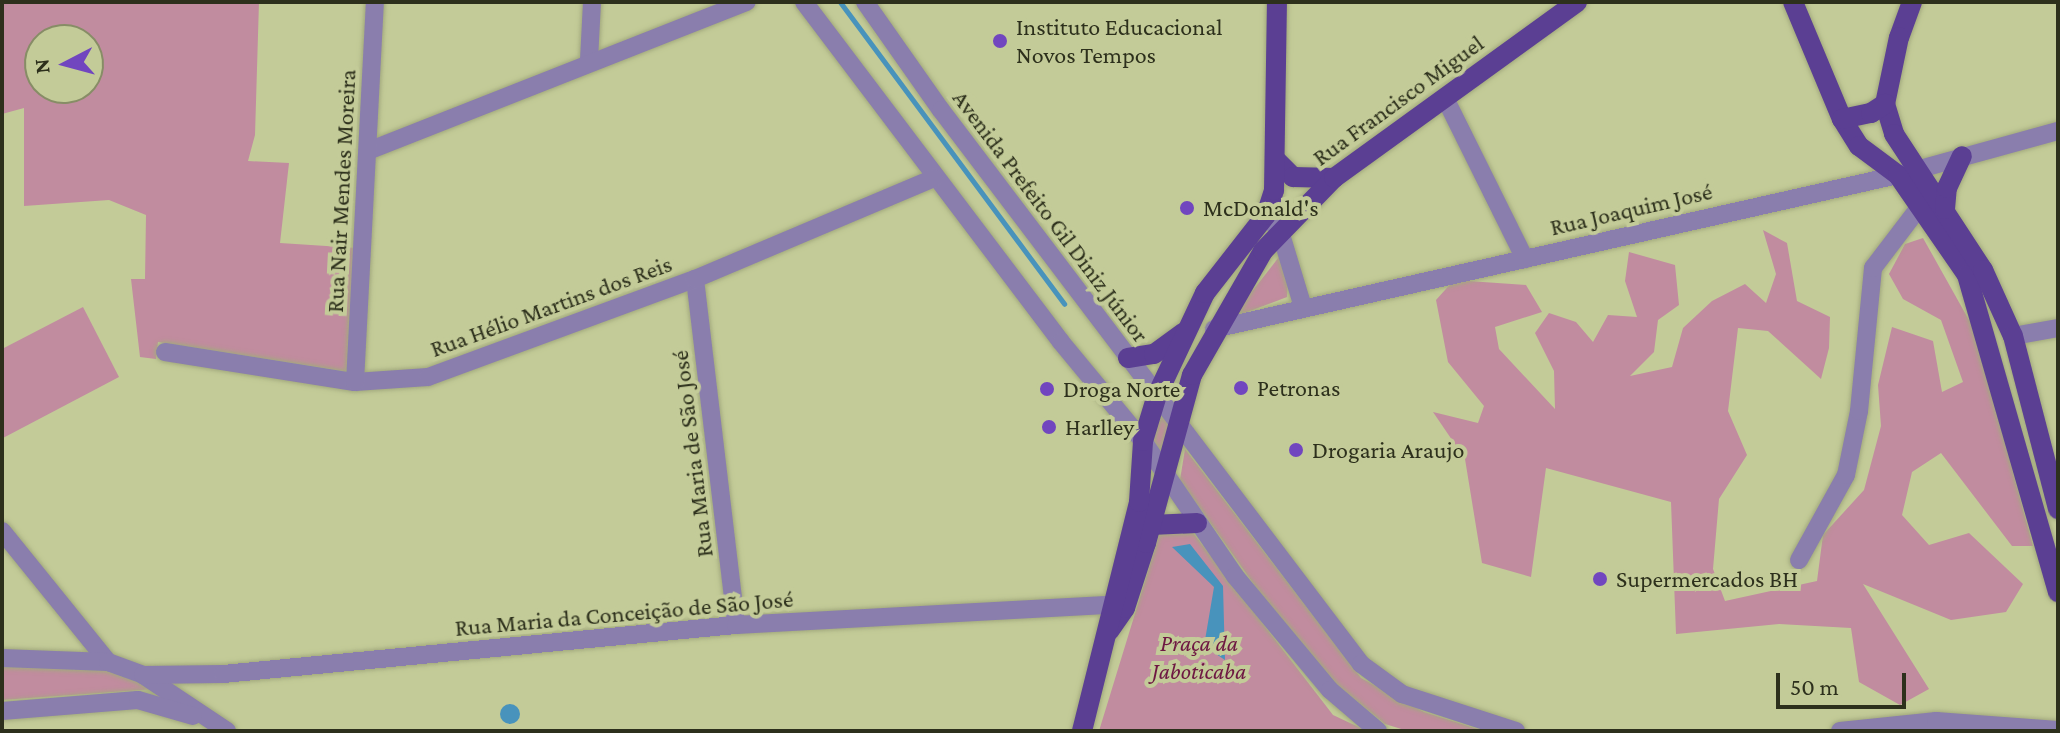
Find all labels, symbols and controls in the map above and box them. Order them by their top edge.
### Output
place label: Instituto Educacional Novos Tempos [1016,13,1223,69]
north arrow [24,24,104,104]
street label: Rua Francisco Miguel [1307,28,1489,172]
marker: Instituto Educacional Novos Tempos [991,32,1009,50]
text: N [28,58,55,75]
street label: Rua Nair Mendes Moreira [320,69,362,313]
street label: Avenida Prefeito Gil Diniz Júnior [947,84,1155,348]
street label: Rua Joaquim José [1547,176,1715,242]
place label: McDonald's [1203,194,1319,222]
marker: McDonald's [1178,199,1196,217]
street label: Rua Hélio Martins dos Reis [426,249,676,363]
street label: Rua Maria de São José [665,349,719,559]
place label: Petronas [1257,374,1340,402]
place label: Droga Norte [1063,375,1180,403]
marker: Petronas [1232,379,1250,397]
marker: Droga Norte [1038,380,1056,398]
place label: Harlley [1065,413,1134,441]
marker: Harlley [1040,418,1058,436]
place label: Drogaria Araujo [1312,436,1464,464]
marker: Drogaria Araujo [1287,441,1305,459]
place label: Supermercados BH [1616,565,1798,593]
marker: Supermercados BH [1591,570,1609,588]
street label: Rua Maria da Conceição de São José [454,584,794,642]
park label: Praça da Jaboticaba [1152,629,1246,685]
scale bar [1780,657,1910,707]
text: 50 m [1790,673,1839,700]

